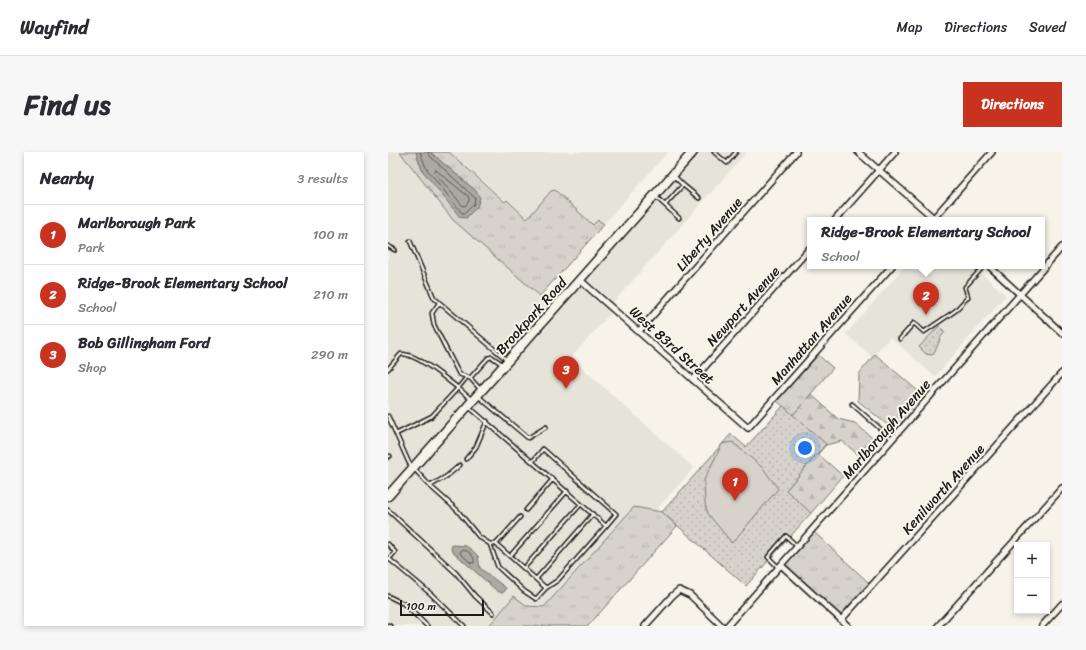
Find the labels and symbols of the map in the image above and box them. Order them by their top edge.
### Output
street label: Liberty Avenue [670,191,749,277]
street label: Newport Avenue [700,260,787,352]
street label: Brookpark Road [489,271,574,361]
pin: 2 [913,282,939,315]
street label: Manhattan Avenue [764,288,859,391]
street label: West 83rd Street [623,300,720,391]
pin: 3 [553,356,579,389]
street label: Marlborough Avenue [836,374,937,485]
your location [795,438,815,458]
street label: Kenilworth Avenue [896,438,991,541]
pin: 1 [722,468,748,501]
scale bar [400,598,484,617]

